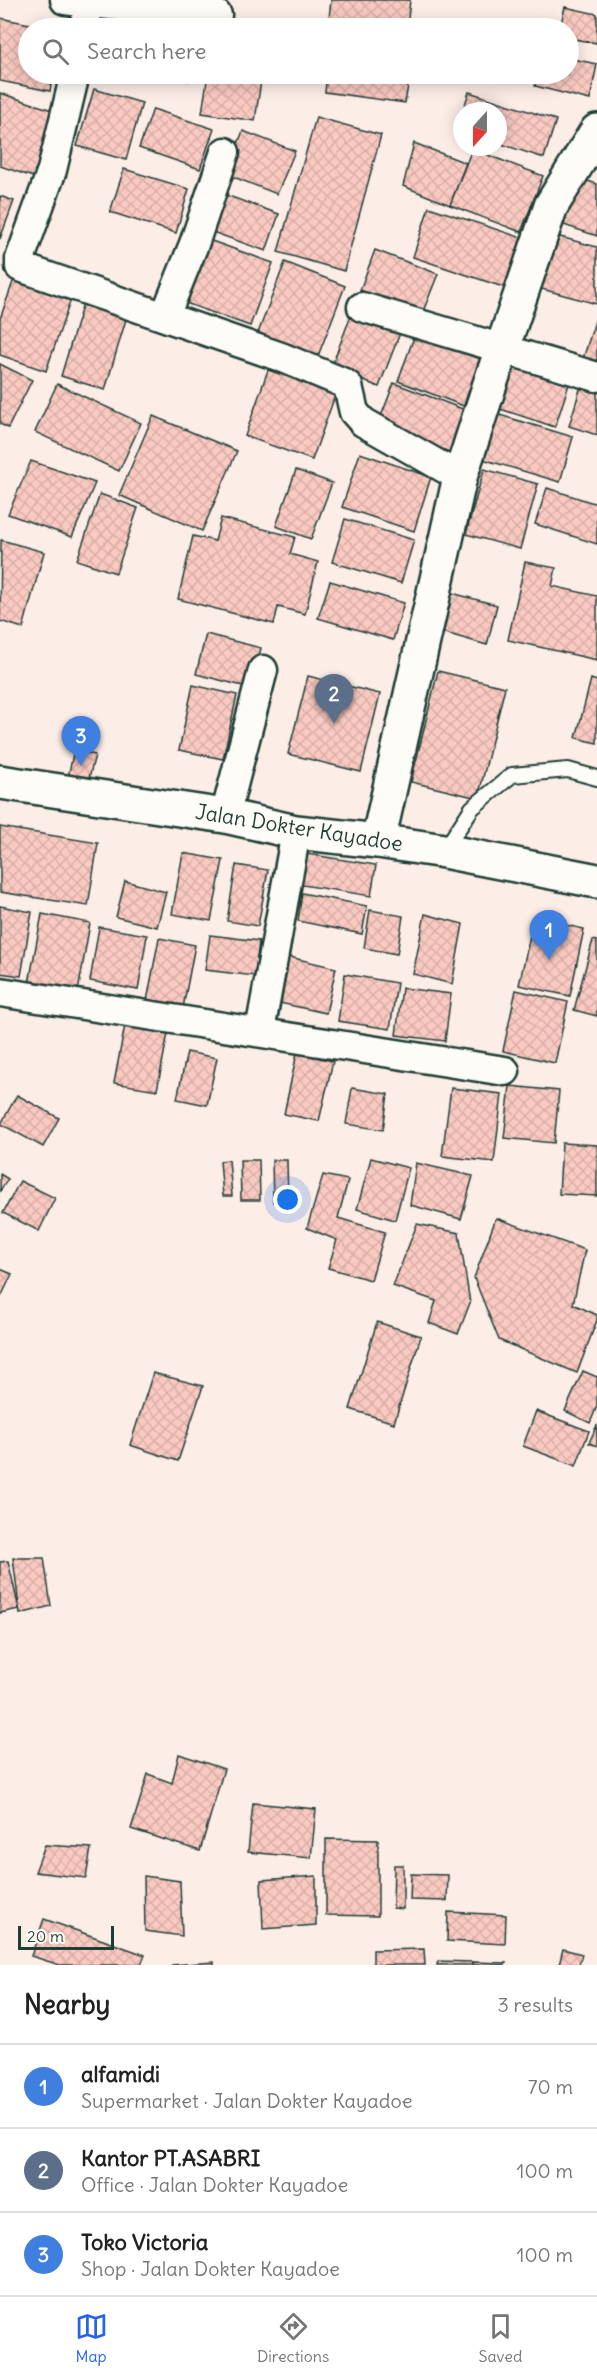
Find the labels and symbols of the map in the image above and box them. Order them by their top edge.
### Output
north arrow [453,102,507,156]
pin: 2 [314,674,354,724]
pin: 3 [62,716,100,766]
street label: Jalan Dokter Kayadoe [193,798,405,857]
pin: 1 [530,910,568,960]
your location [273,1185,302,1214]
scale bar [18,1923,114,1950]

